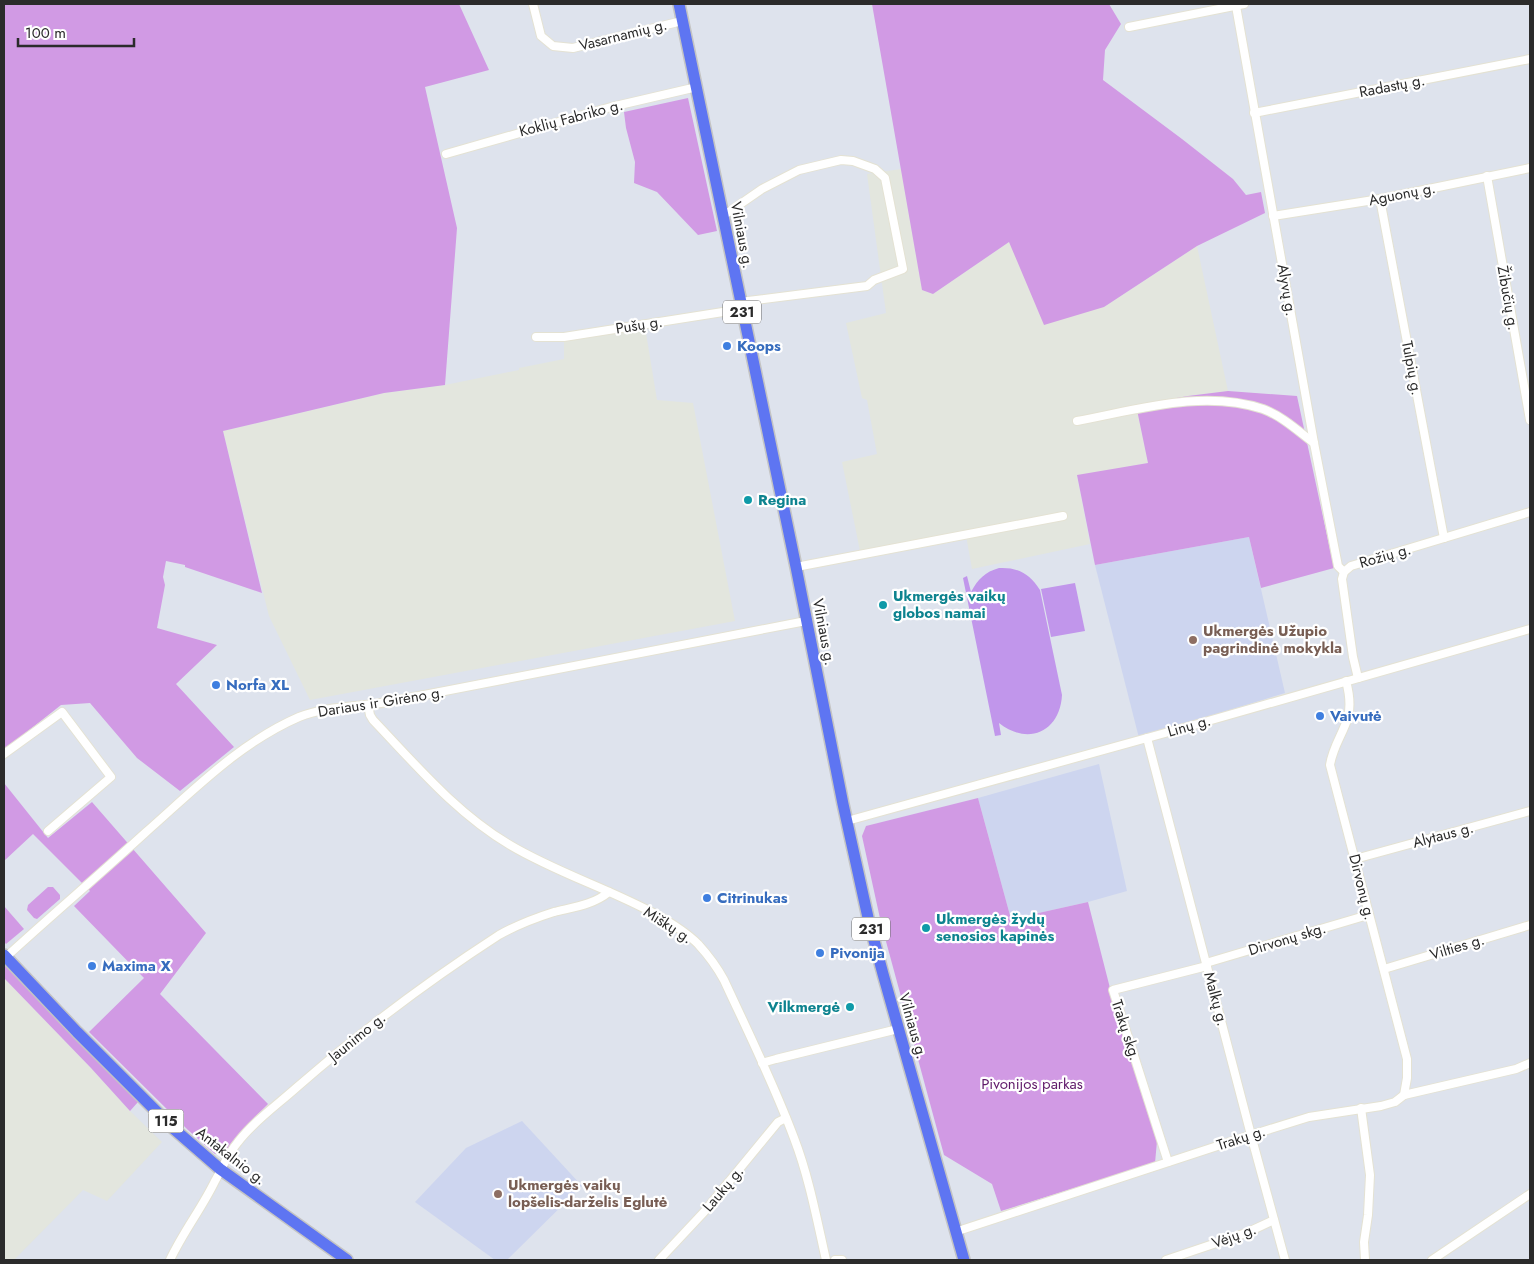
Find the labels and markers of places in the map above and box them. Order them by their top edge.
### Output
place label: Koops [737,335,781,357]
marker: Koops [721,340,733,352]
place label: Regina [758,489,806,511]
marker: Regina [742,494,754,506]
place label: Ukmergės vaikų globos namai [893,585,1006,624]
marker: Ukmergės vaikų globos namai [877,599,889,611]
place label: Ukmergės Užupio pagrindinė mokykla [1203,620,1342,659]
marker: Ukmergės Užupio pagrindinė mokykla [1187,634,1199,646]
place label: Norfa XL [226,674,289,696]
marker: Norfa XL [210,679,222,691]
place label: Vaivutė [1329,705,1382,727]
marker: Vaivutė [1314,710,1326,722]
place label: Citrinukas [717,887,788,909]
marker: Citrinukas [701,892,713,904]
place label: Ukmergės žydų senosios kapinės [936,908,1054,947]
marker: Ukmergės žydų senosios kapinės [920,922,932,934]
place label: Pivonija [830,942,885,964]
marker: Pivonija [814,947,826,959]
place label: Maxima X [102,955,171,977]
marker: Maxima X [86,960,98,972]
place label: Vilkmergė [767,996,840,1018]
marker: Vilkmergė [844,1001,856,1013]
place label: Ukmergės vaikų lopšelis-darželis Eglutė [508,1174,668,1213]
marker: Ukmergės vaikų lopšelis-darželis Eglutė [492,1188,504,1200]

